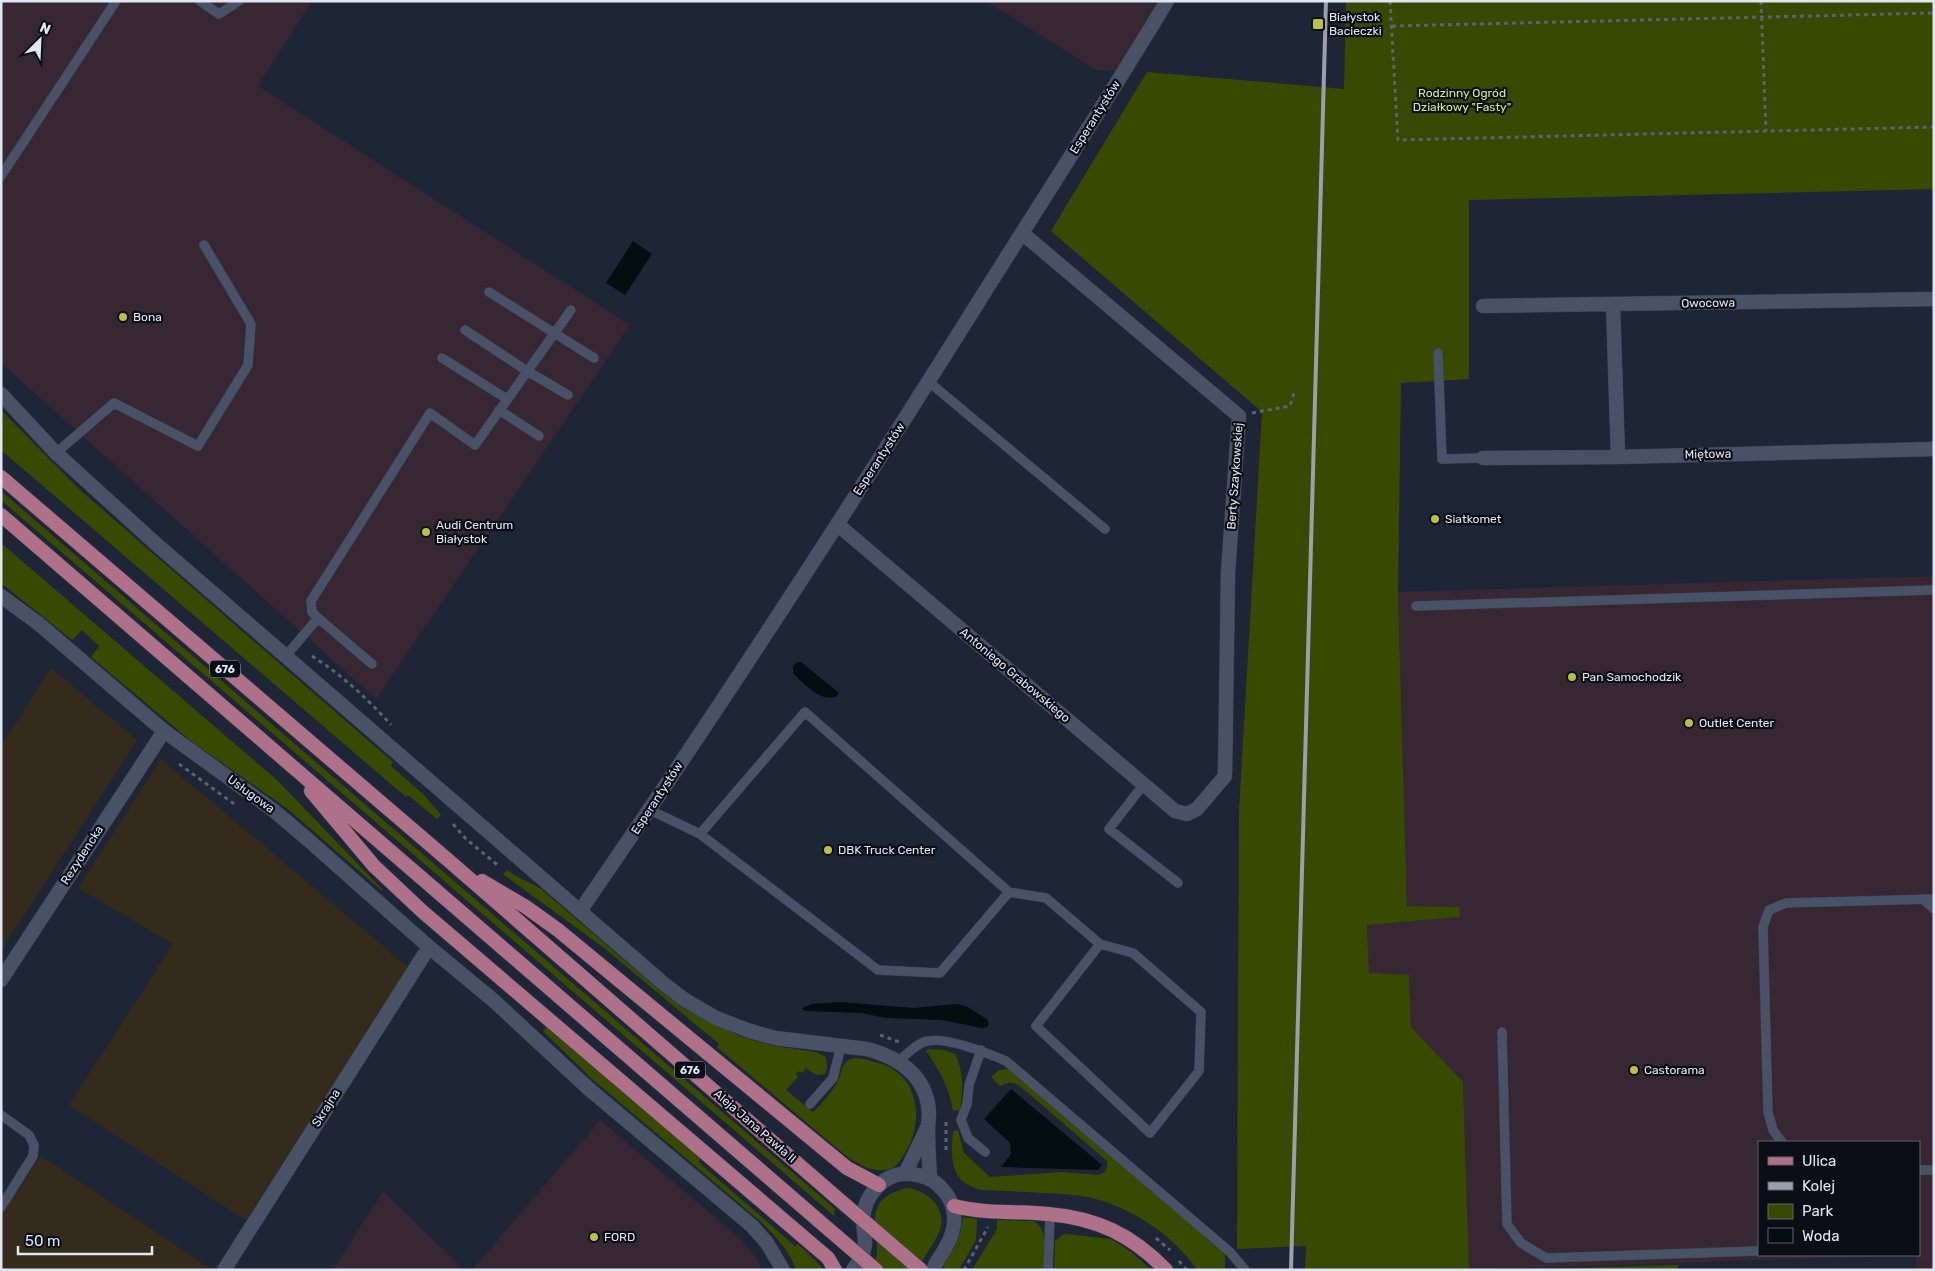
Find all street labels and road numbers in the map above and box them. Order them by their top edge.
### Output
street label: Esperantystów [1067,77,1123,156]
street label: Owocowa [1681,296,1735,310]
street label: Esperantystów [850,420,908,498]
street label: Berty Szaykowskiej [1224,422,1246,530]
street label: Miętowa [1685,447,1731,461]
street label: Antoniego Grabowskiego [957,625,1073,725]
road number: 676 [210,661,240,678]
street label: Esperantystów [628,759,686,837]
street label: Usługowa [225,772,277,816]
street label: Rezydencka [58,823,106,887]
road number: 676 [675,1062,705,1078]
street label: Aleja Jana Pawła II [711,1086,799,1166]
street label: Skrajna [309,1087,343,1129]

